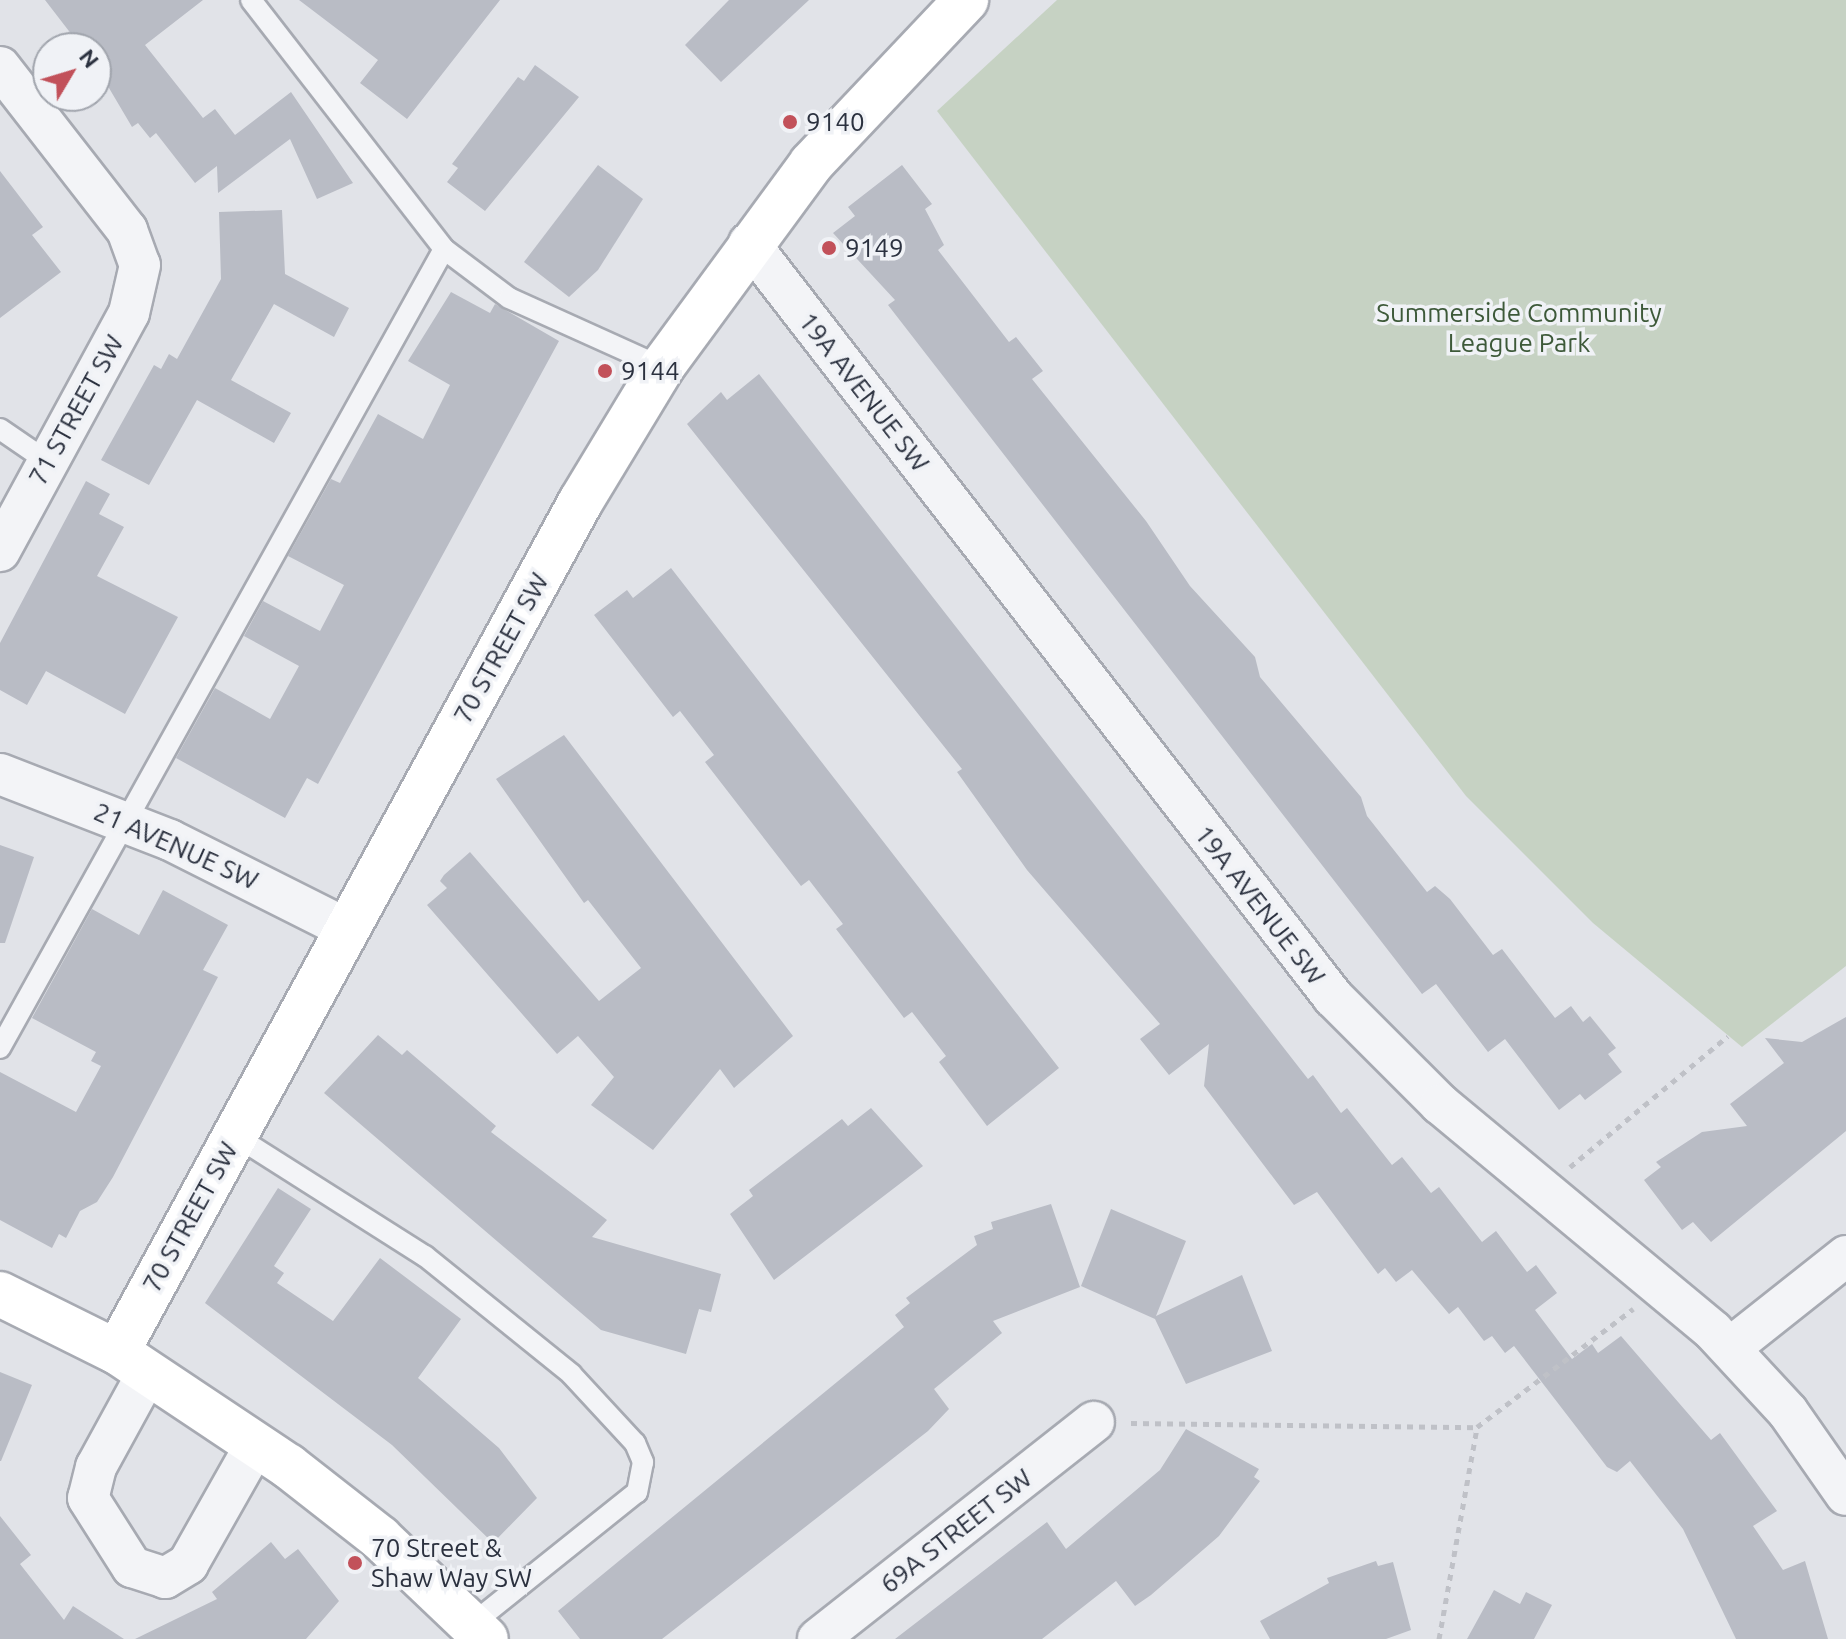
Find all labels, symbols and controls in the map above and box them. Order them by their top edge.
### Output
north arrow [32,32,112,112]
text: N [75,44,105,72]
place label: 9140 [806,106,865,138]
marker: 9140 [781,113,799,131]
place label: 9149 [845,232,904,264]
marker: 9149 [820,239,838,257]
park label: Summerside Community League Park [1376,297,1662,358]
street label: 19A AVENUE SW [792,306,936,478]
street label: 71 STREET SW [22,330,130,490]
place label: 9144 [621,355,680,387]
marker: 9144 [596,362,614,380]
street label: 70 STREET SW [447,568,555,728]
street label: 21 AVENUE SW [89,796,263,896]
street label: 19A AVENUE SW [1188,819,1332,991]
street label: 70 STREET SW [136,1137,244,1297]
street label: 69A STREET SW [874,1462,1038,1600]
place label: 70 Street & Shaw Way SW [371,1532,532,1594]
marker: 70 Street & Shaw Way SW [346,1554,364,1572]

